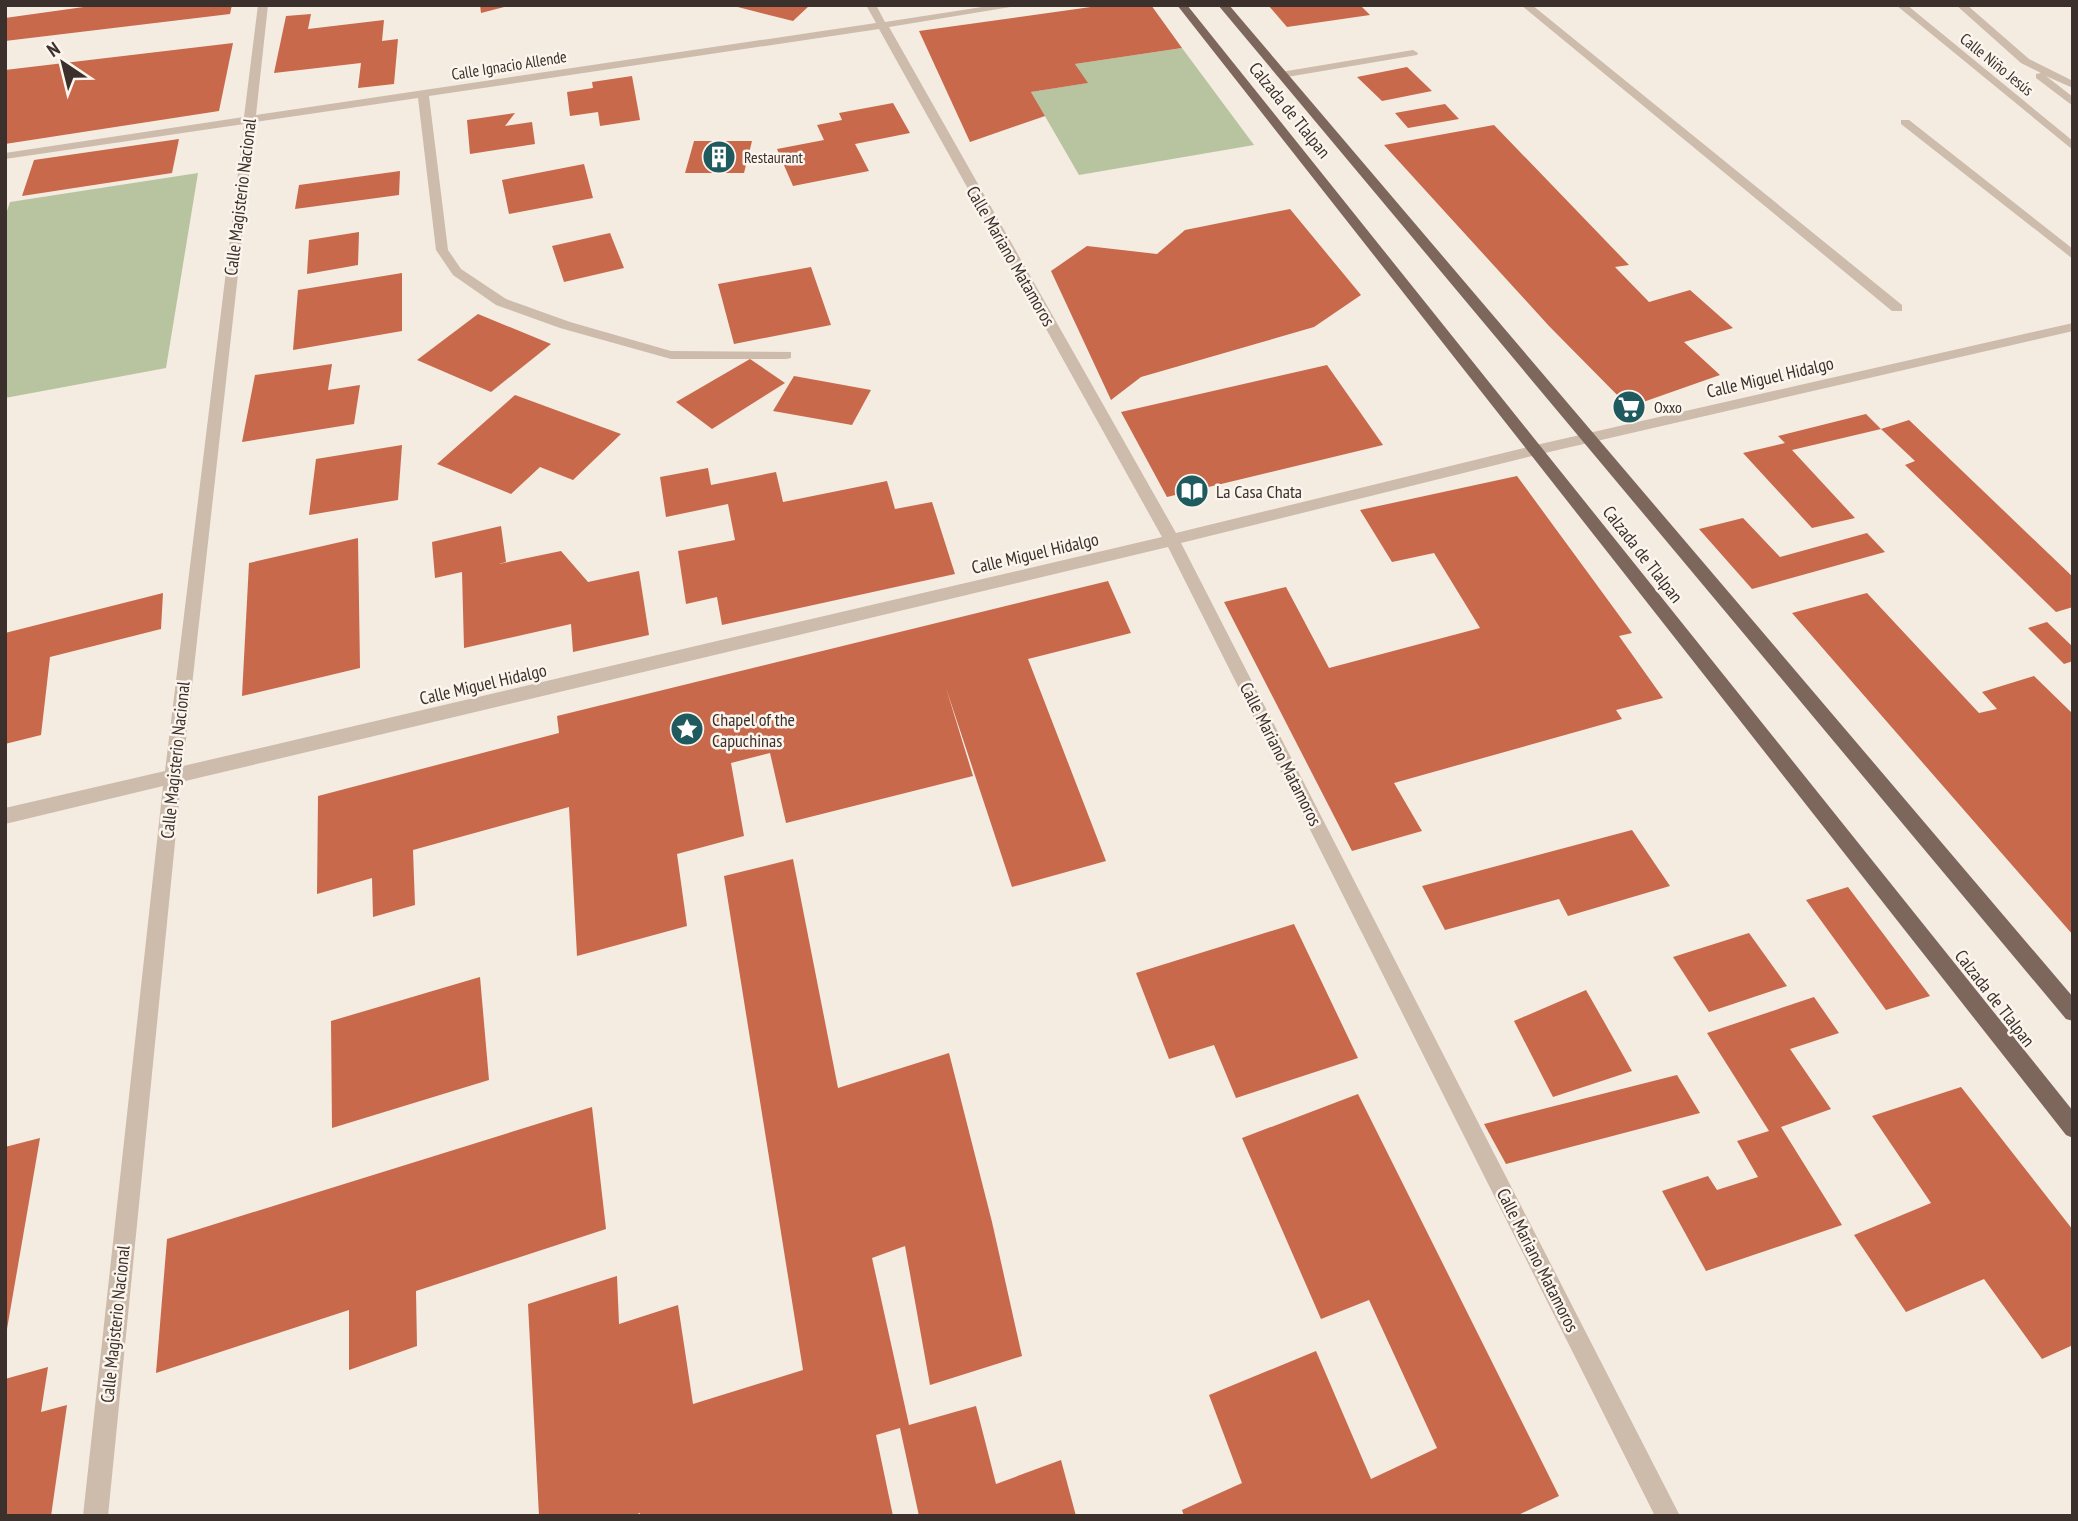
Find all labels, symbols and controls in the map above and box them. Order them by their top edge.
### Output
north arrow [28,28,98,98]
street label: Calle Niño Jesús [1956,28,2038,100]
text: N [42,36,64,62]
street label: Calle Ignacio Allende [450,46,568,84]
street label: Calzada de Tlalpan [1244,57,1336,163]
street label: Calle Magisterio Nacional [219,116,261,277]
building icon: Restaurant [700,138,738,176]
place label: Restaurant [744,147,804,167]
street label: Calle Mariano Matamoros [962,182,1060,330]
street label: Calle Miguel Hidalgo [1704,351,1836,403]
supermarket icon: Oxxo [1610,388,1648,426]
place label: Oxxo [1654,397,1682,417]
library icon: La Casa Chata [1173,472,1211,510]
place label: La Casa Chata [1216,480,1302,503]
street label: Calzada de Tlalpan [1598,501,1688,607]
street label: Calle Miguel Hidalgo [969,527,1101,579]
street label: Calle Miguel Hidalgo [417,658,549,710]
street label: Calle Mariano Matamoros [1235,678,1327,830]
street label: Calle Magisterio Nacional [155,679,195,840]
place label: Chapel of the Capuchinas [712,708,795,752]
place icon: Chapel of the Capuchinas [668,710,706,748]
street label: Calzada de Tlalpan [1950,945,2040,1051]
street label: Calle Mariano Matamoros [1492,1184,1584,1336]
street label: Calle Magisterio Nacional [95,1243,135,1404]

